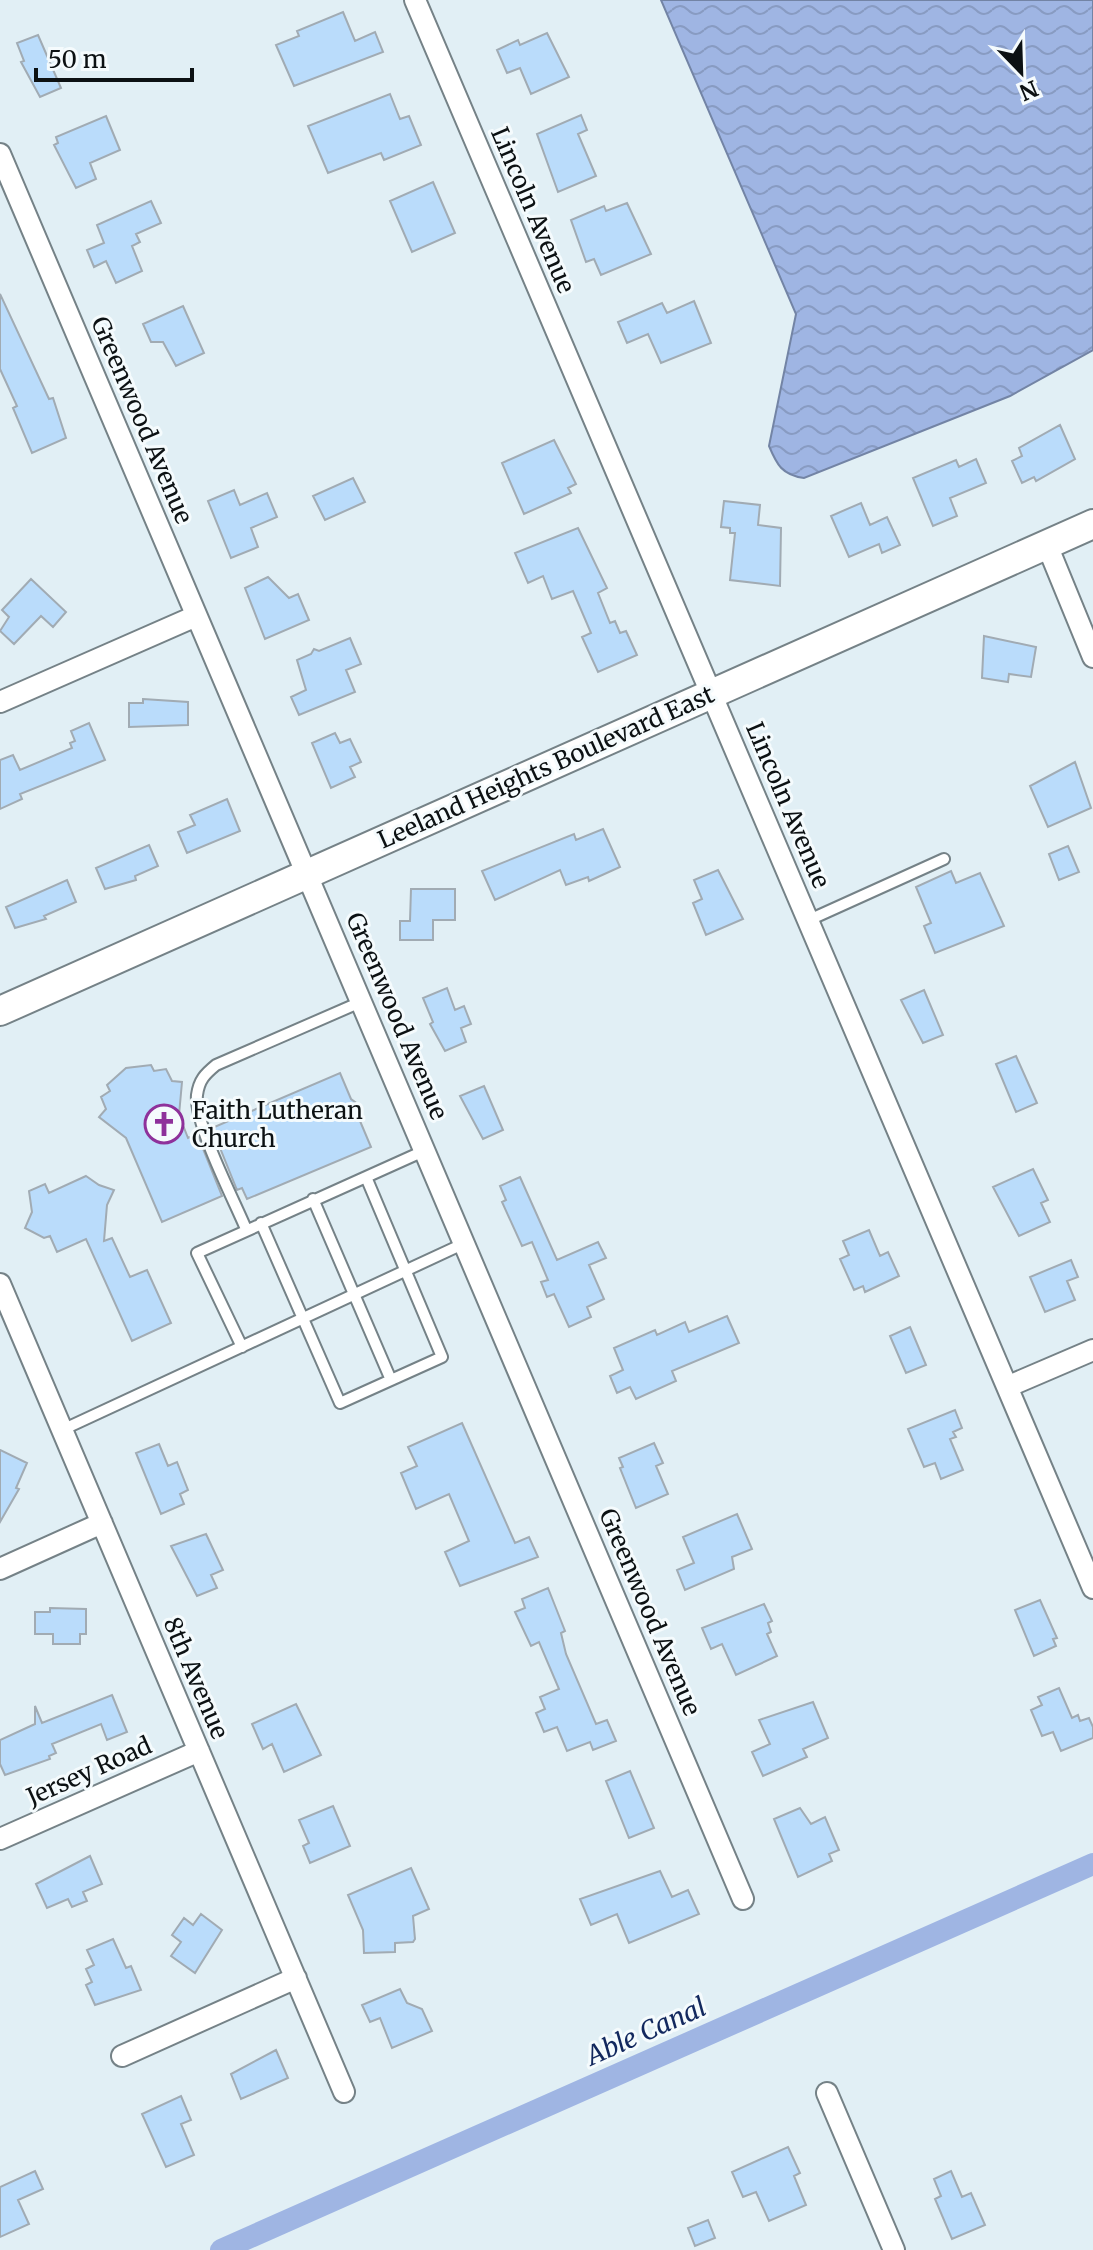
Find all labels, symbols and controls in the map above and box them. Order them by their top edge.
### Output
scale bar [36,32,192,82]
north arrow [981,32,1061,112]
text: 50 m [48,44,107,75]
text: N [1015,74,1042,107]
street label: Lincoln Avenue [484,122,582,298]
street label: Greenwood Avenue [84,312,200,528]
street label: Leeland Heights Boulevard East [373,678,720,855]
street label: Lincoln Avenue [739,717,837,893]
street label: Greenwood Avenue [339,908,455,1124]
place label: Faith Lutheran Church [192,1095,363,1154]
church icon: Faith Lutheran Church [143,1103,185,1145]
street label: Greenwood Avenue [592,1504,708,1720]
street label: 8th Avenue [156,1612,236,1744]
street label: Jersey Road [21,1730,156,1813]
water label: Able Canal [579,1990,711,2073]

